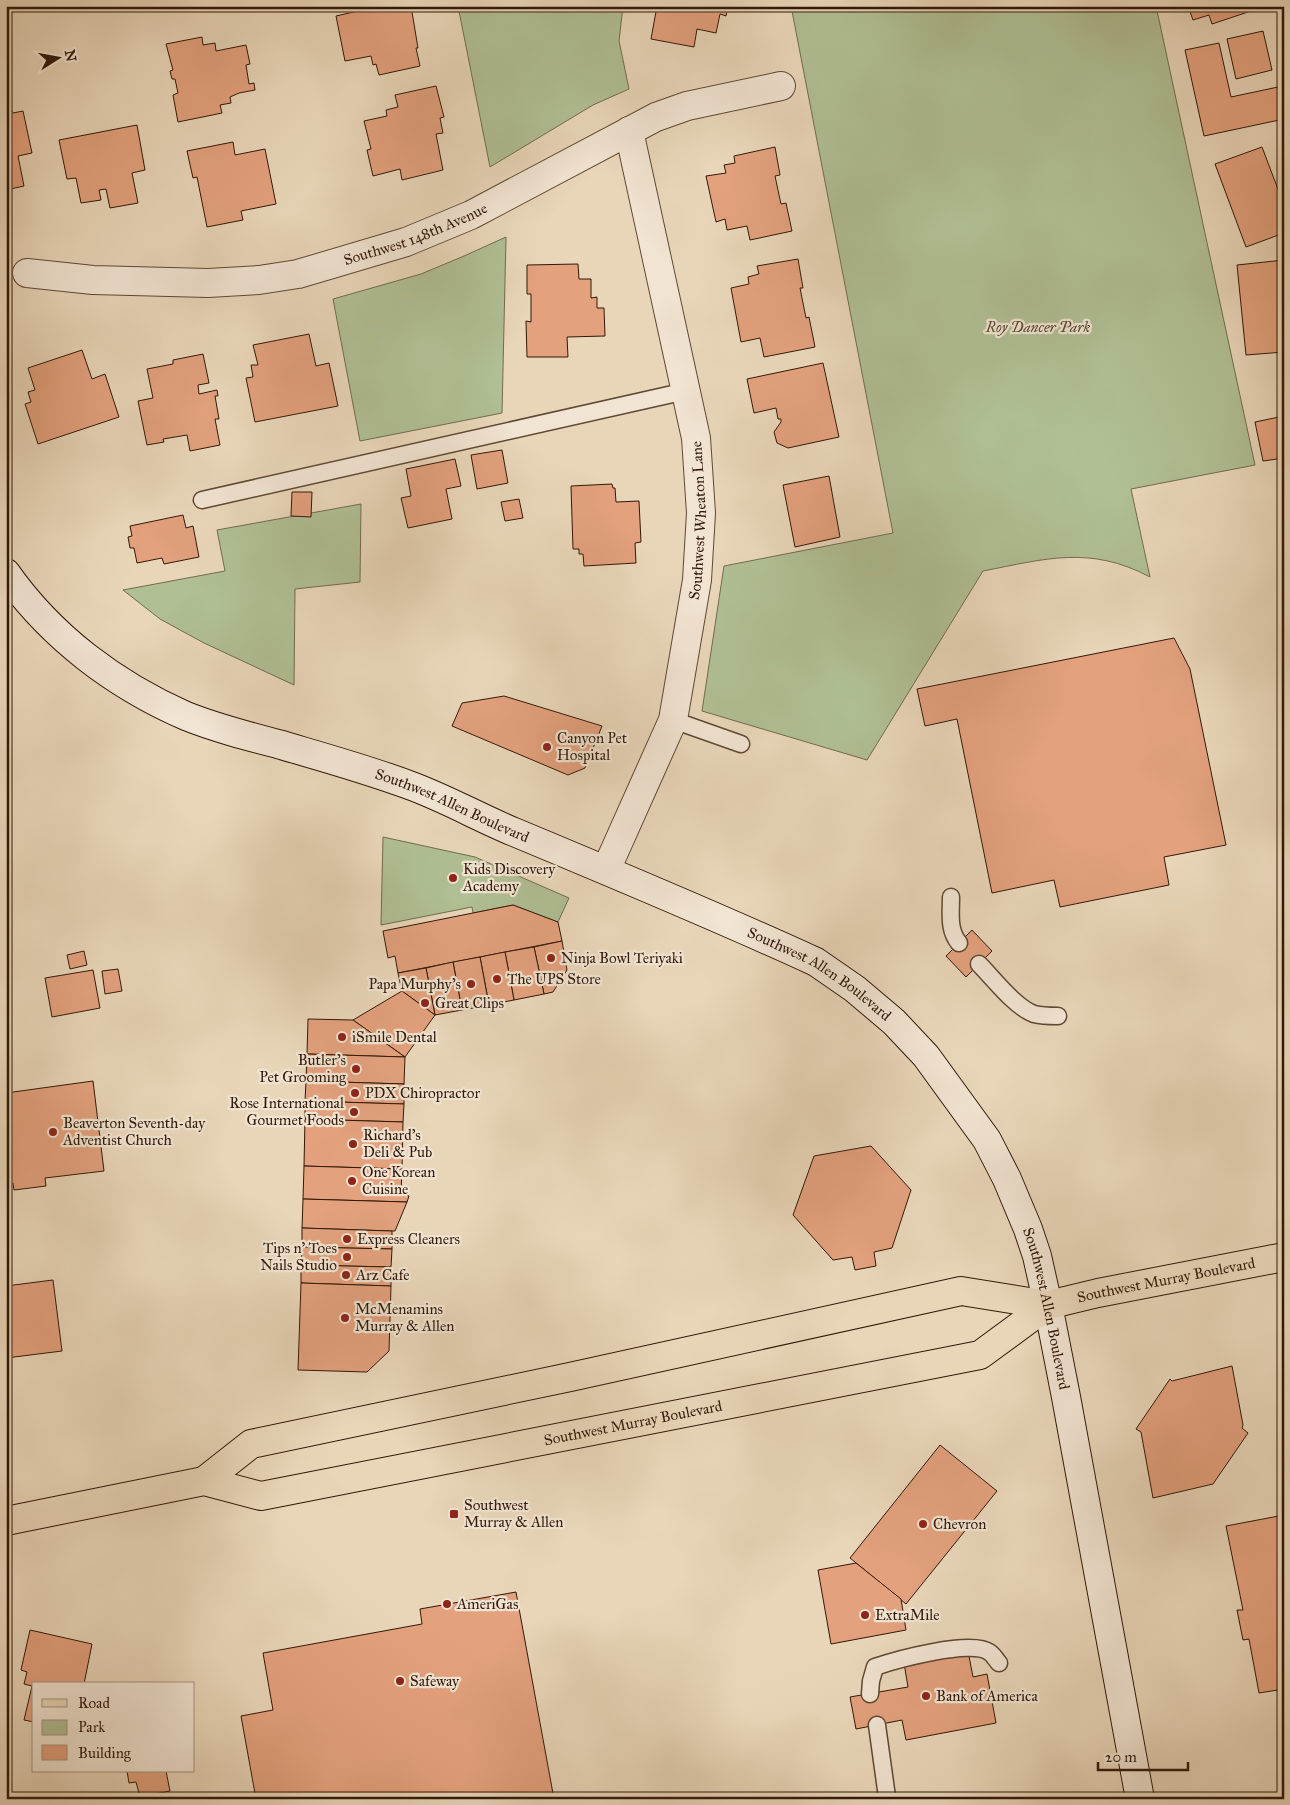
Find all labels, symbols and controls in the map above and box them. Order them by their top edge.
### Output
north arrow [32,32,82,82]
text: N [61,48,80,63]
street label: Southwest 148th Avenue [341,199,490,269]
park label: Roy Dancer Park [985,318,1090,336]
street label: Southwest Wheaton Lane [685,440,710,601]
place label: Canyon Pet Hospital [557,729,628,764]
marker: Canyon Pet Hospital [541,741,553,753]
street label: Southwest Allen Boulevard [373,765,532,847]
place label: Kids Discovery Academy [462,860,556,895]
marker: Kids Discovery Academy [447,872,459,884]
street label: Southwest Allen Boulevard [745,923,895,1025]
place label: Ninja Bowl Teriyaki [561,949,683,967]
marker: Ninja Bowl Teriyaki [545,952,557,964]
place label: The UPS Store [507,970,601,988]
marker: The UPS Store [491,973,503,985]
place label: Papa Murphy's [368,975,461,993]
marker: Papa Murphy's [465,978,477,990]
place label: Great Clips [435,994,504,1012]
marker: Great Clips [419,997,431,1009]
place label: iSmile Dental [352,1028,438,1046]
marker: iSmile Dental [336,1031,348,1043]
place label: Butler's Pet Grooming [259,1051,347,1086]
marker: Butler's Pet Grooming [350,1063,362,1075]
place label: PDX Chiropractor [365,1084,480,1102]
marker: PDX Chiropractor [349,1087,361,1099]
place label: Rose International Gourmet Foods [229,1094,345,1129]
marker: Rose International Gourmet Foods [348,1106,360,1118]
place label: Beaverton Seventh-day Adventist Church [62,1114,206,1149]
marker: Beaverton Seventh-day Adventist Church [47,1126,59,1138]
place label: Richard's Deli & Pub [363,1126,432,1161]
marker: Richard's Deli & Pub [347,1138,359,1150]
place label: One Korean Cuisine [362,1163,435,1198]
marker: One Korean Cuisine [346,1175,358,1187]
street label: Southwest Allen Boulevard [1019,1225,1073,1392]
place label: Express Cleaners [357,1230,460,1248]
marker: Express Cleaners [341,1233,353,1245]
place label: Tips n' Toes Nails Studio [260,1239,337,1274]
marker: Tips n' Toes Nails Studio [341,1251,353,1263]
street label: Southwest Murray Boulevard [1075,1254,1257,1307]
place label: Arz Cafe [355,1266,410,1284]
marker: Arz Cafe [340,1269,352,1281]
place label: McMenamins Murray & Allen [355,1300,454,1335]
marker: McMenamins Murray & Allen [339,1312,351,1324]
street label: Southwest Murray Boulevard [542,1397,724,1449]
place label: Southwest Murray & Allen [464,1496,563,1531]
marker: Southwest Murray & Allen [448,1508,460,1520]
place label: Chevron [933,1515,986,1533]
marker: Chevron [917,1518,929,1530]
place label: AmeriGas [456,1595,518,1613]
marker: AmeriGas [441,1598,453,1610]
place label: ExtraMile [875,1606,940,1624]
marker: ExtraMile [859,1609,871,1621]
place label: Safeway [410,1672,460,1690]
marker: Safeway [394,1675,406,1687]
legend [32,1682,195,1772]
place label: Bank of America [936,1687,1038,1705]
marker: Bank of America [920,1690,932,1702]
text: Road [78,1694,110,1712]
text: Park [78,1718,105,1736]
scale bar [1098,1740,1188,1772]
text: Building [78,1744,132,1762]
text: 20 m [1105,1748,1137,1766]

